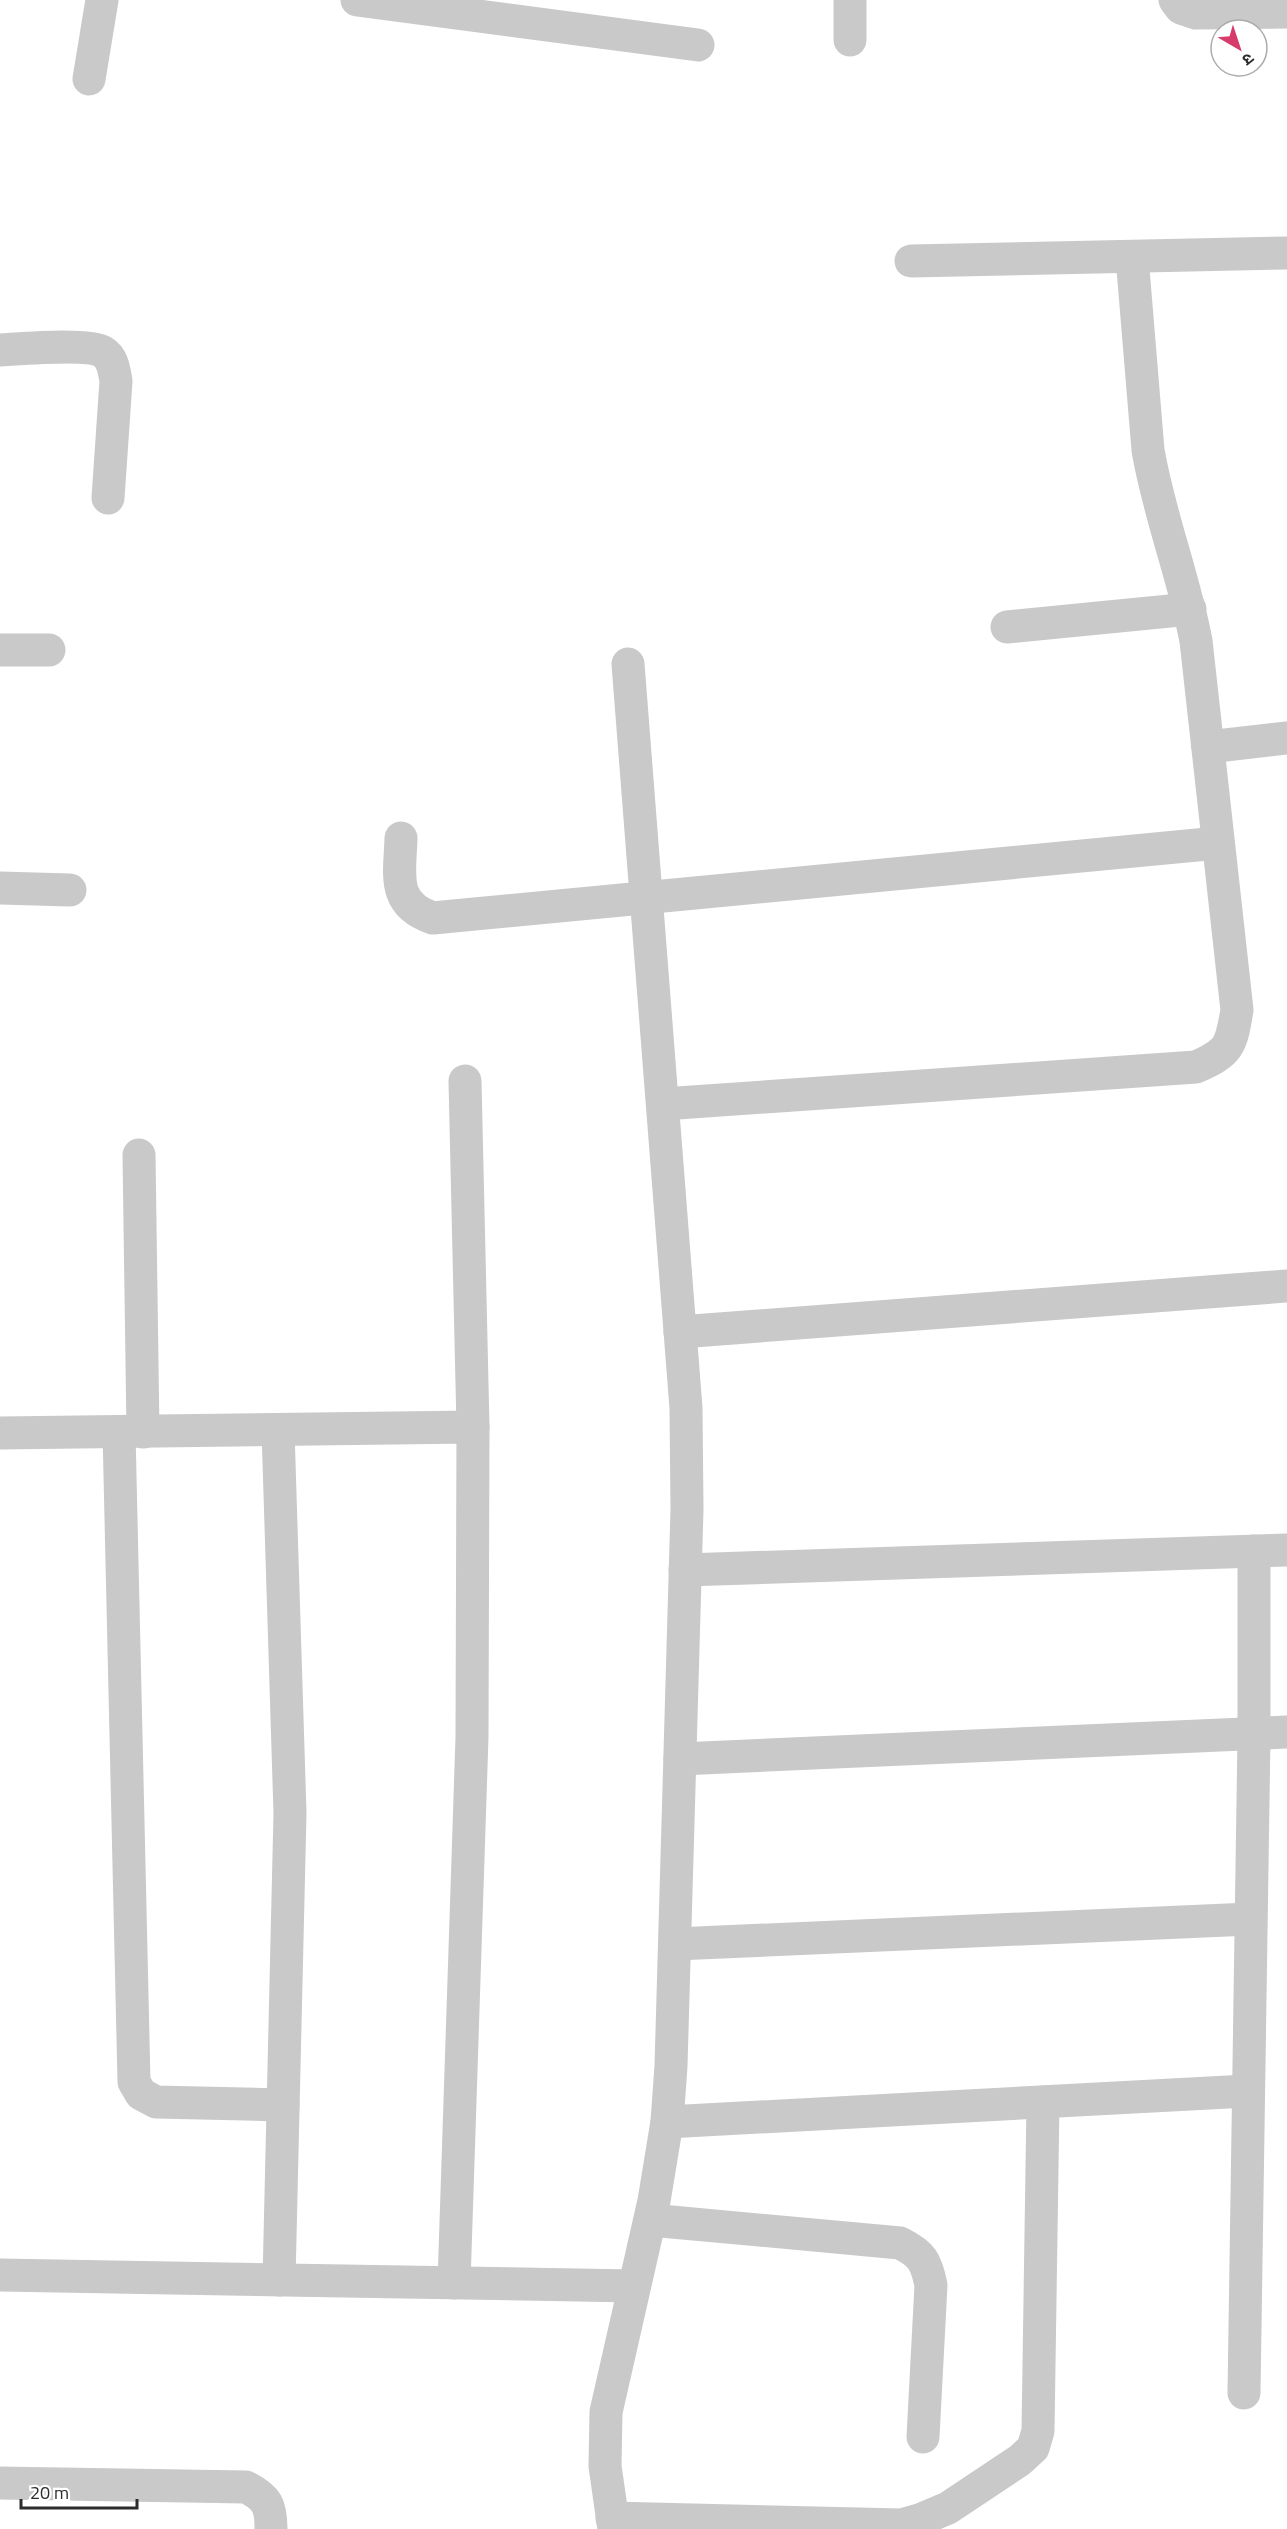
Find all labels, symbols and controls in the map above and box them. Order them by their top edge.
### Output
north arrow [1209,18,1269,78]
text: उ [1237,47,1260,72]
scale bar [21,2472,136,2510]
text: 20 m [30,2479,69,2506]

